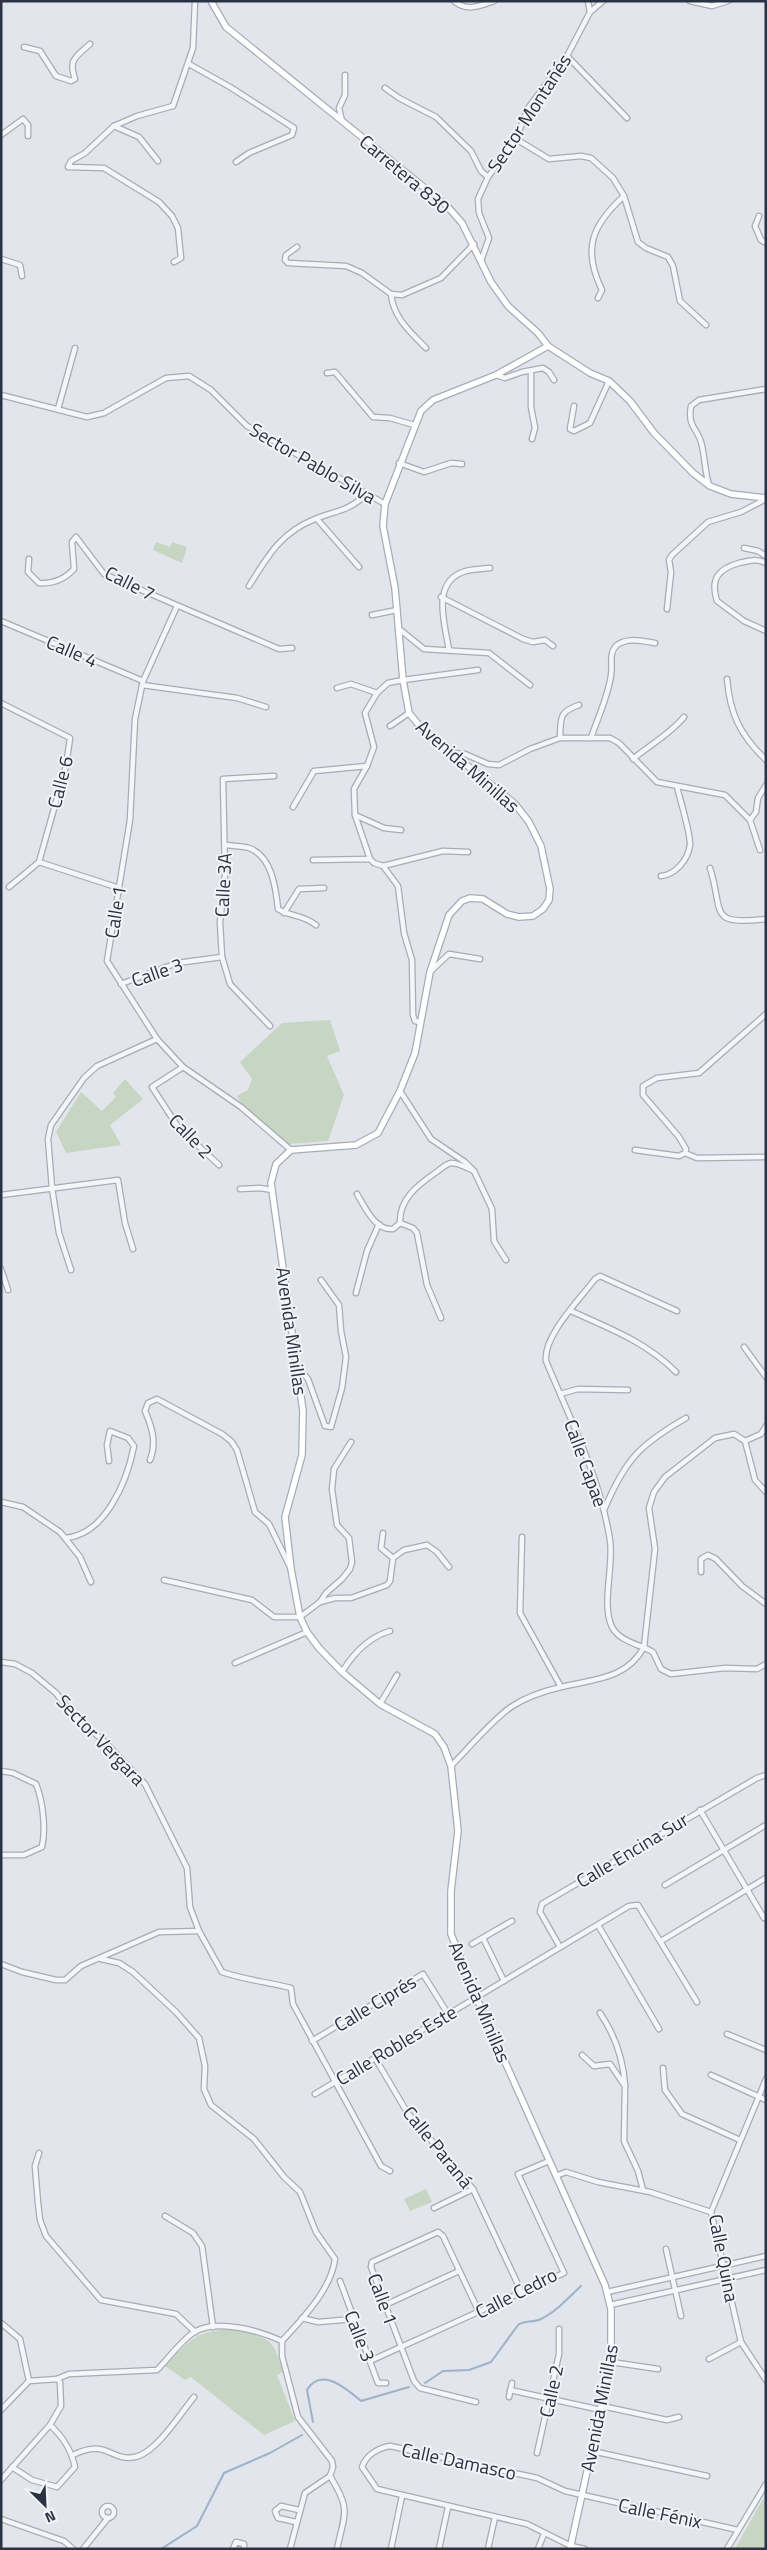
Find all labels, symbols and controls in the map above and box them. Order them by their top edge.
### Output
street label: Sector Montañés [479,47,578,178]
street label: Carretera 830 [354,127,457,220]
street label: Sector Pablo Silva [244,414,383,511]
street label: Calle 7 [100,558,160,608]
street label: Calle 4 [42,627,102,674]
street label: Avenida Minillas [410,712,527,819]
street label: Calle 6 [39,753,80,811]
street label: Calle 3A [206,852,239,918]
street label: Calle 1 [96,883,133,940]
street label: Calle 3 [127,949,187,994]
street label: Calle 2 [162,1106,220,1165]
street label: Avenida Minillas [269,1265,316,1397]
street label: Calle Capae [557,1415,616,1511]
street label: Sector Vergara [50,1687,153,1792]
street label: Calle Encina Sur [570,1804,694,1895]
street label: Avenida Minillas [442,1937,519,2067]
street label: Calle Ciprés [328,1966,422,2039]
street label: Calle Robles Este [330,1997,462,2092]
street label: Calle Paraná [396,2099,481,2195]
street label: Calle Quina [702,2211,747,2305]
street label: Calle Cedro [470,2260,562,2326]
street label: Calle 1 [361,2269,406,2329]
street label: Calle 3 [337,2306,384,2366]
street label: Avenida Minillas [572,2342,625,2474]
street label: Calle 2 [531,2362,570,2420]
street label: Calle Damasco [399,2434,519,2487]
north arrow [20,2480,70,2530]
street label: Calle Fénix [616,2490,705,2536]
text: N [42,2506,59,2529]

